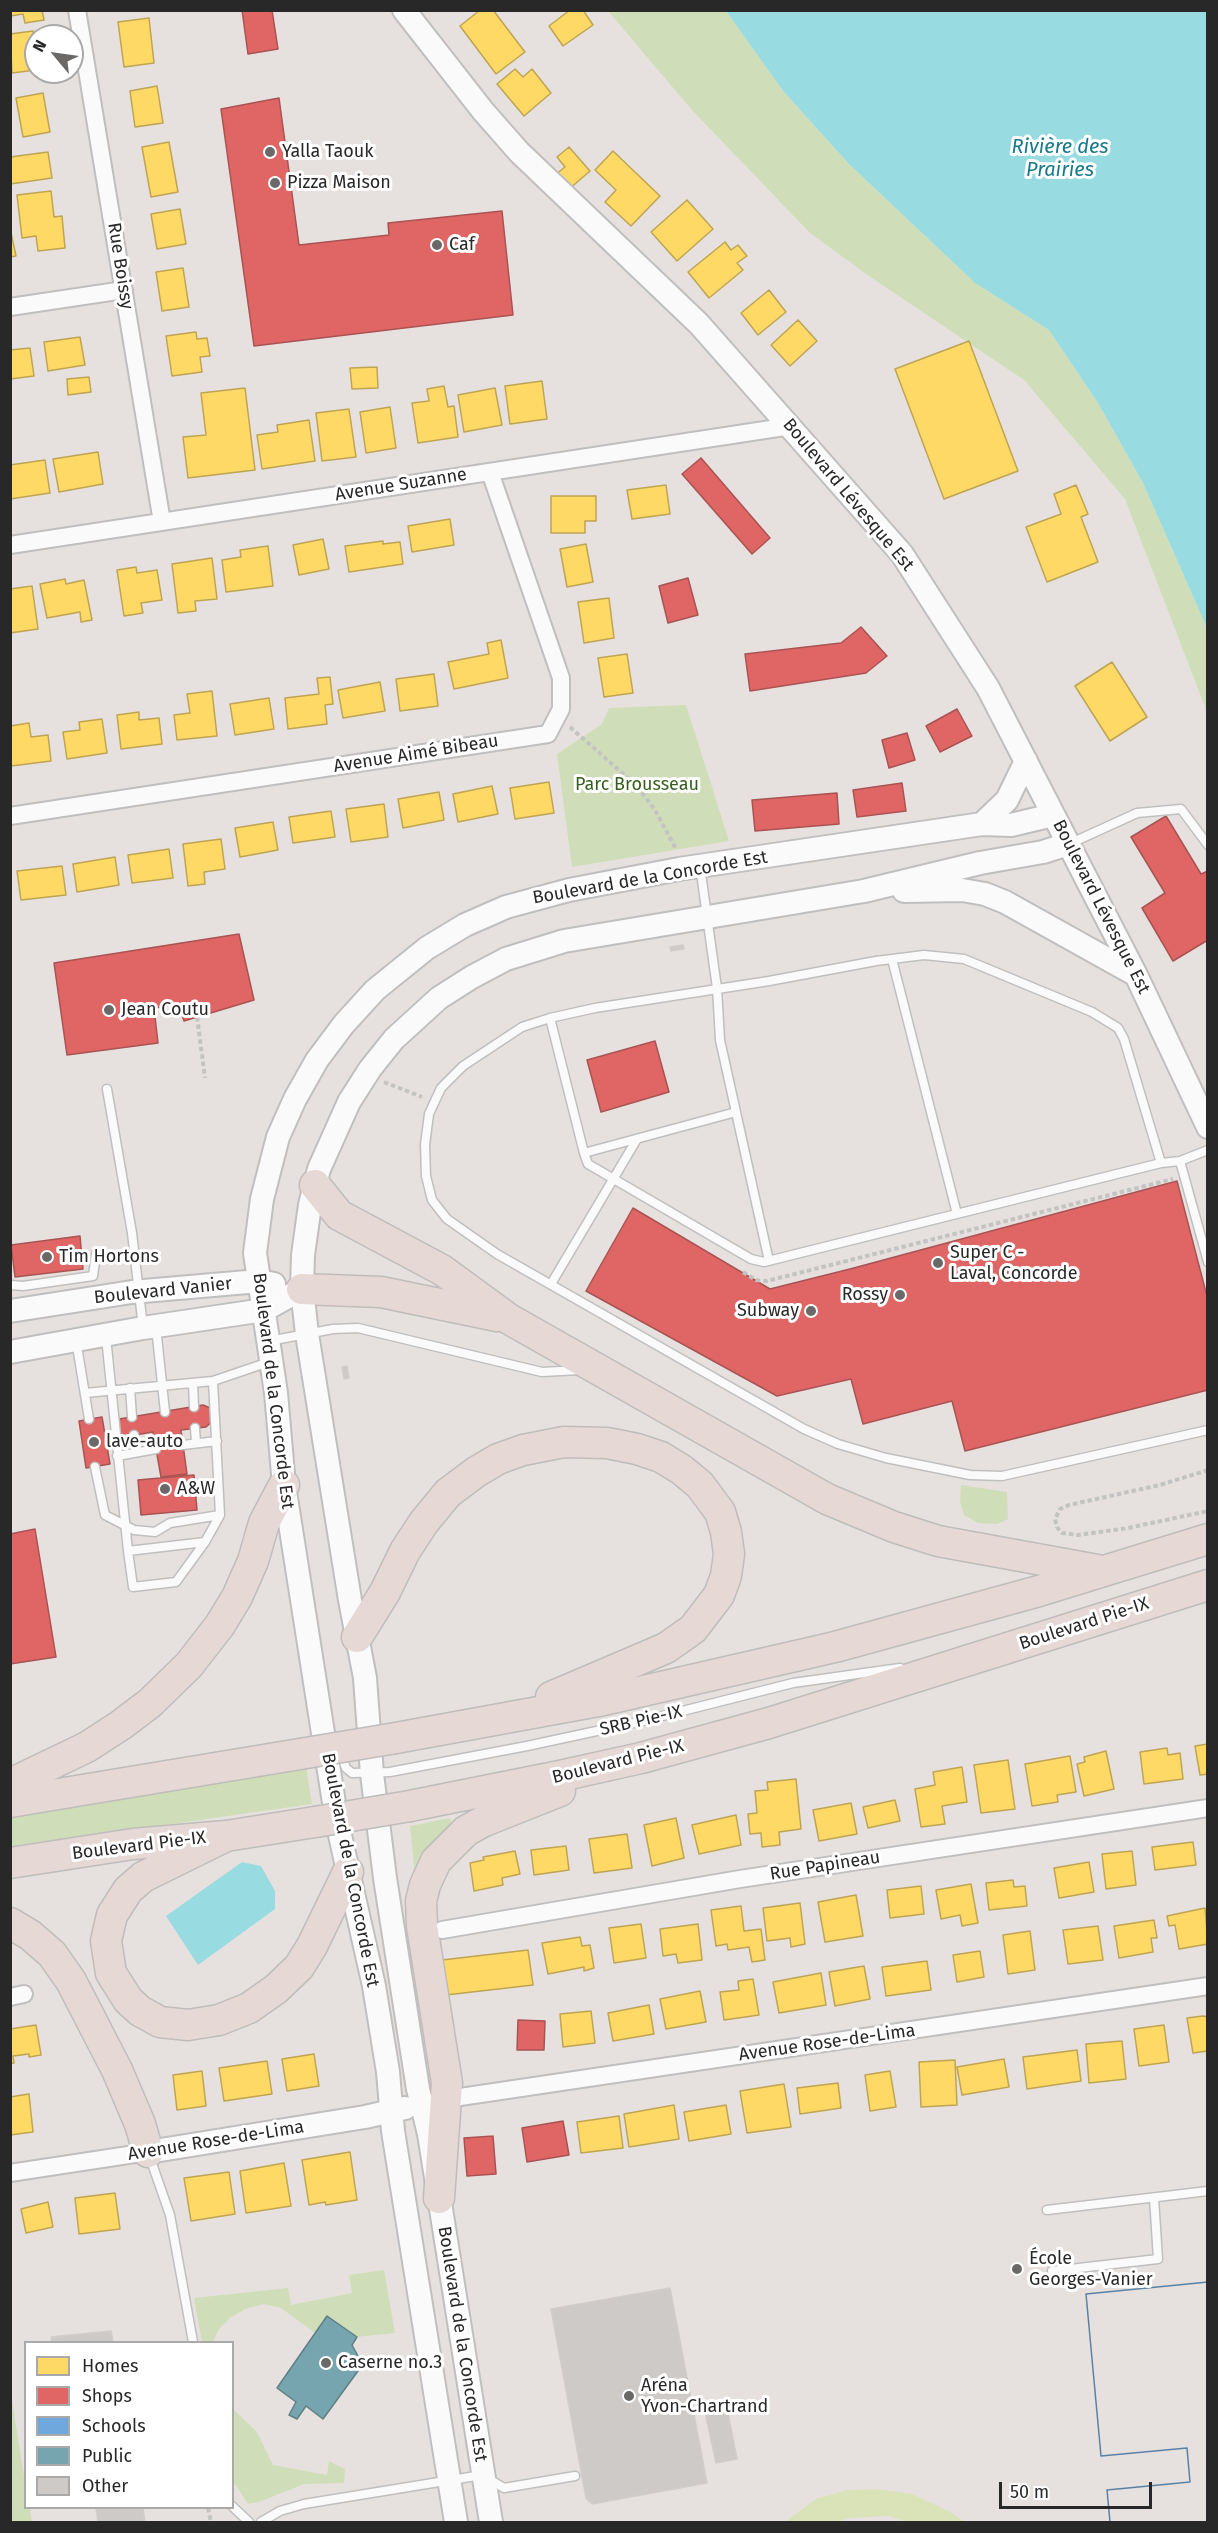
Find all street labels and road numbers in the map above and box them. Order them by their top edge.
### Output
street label: Rue Boissy [102,221,138,311]
street label: Boulevard Lévesque Est [778,414,918,576]
street label: Avenue Suzanne [334,464,468,506]
street label: Avenue Aimé Bibeau [332,730,500,778]
street label: Boulevard Lévesque Est [1048,816,1154,998]
street label: Boulevard de la Concorde Est [531,847,769,909]
street label: Boulevard de la Concorde Est [248,1272,298,1510]
street label: Boulevard Vanier [93,1273,233,1309]
street label: Boulevard Pie-IX [1017,1593,1151,1655]
street label: SRB Pie-IX [598,1701,684,1741]
street label: Boulevard Pie-IX [550,1735,686,1789]
street label: Boulevard de la Concorde Est [317,1751,383,1989]
street label: Boulevard Pie-IX [71,1827,207,1865]
street label: Rue Papineau [768,1847,882,1885]
street label: Avenue Rose-de-Lima [737,2020,917,2066]
street label: Avenue Rose-de-Lima [126,2116,306,2166]
street label: Boulevard de la Concorde Est [433,2225,491,2463]

